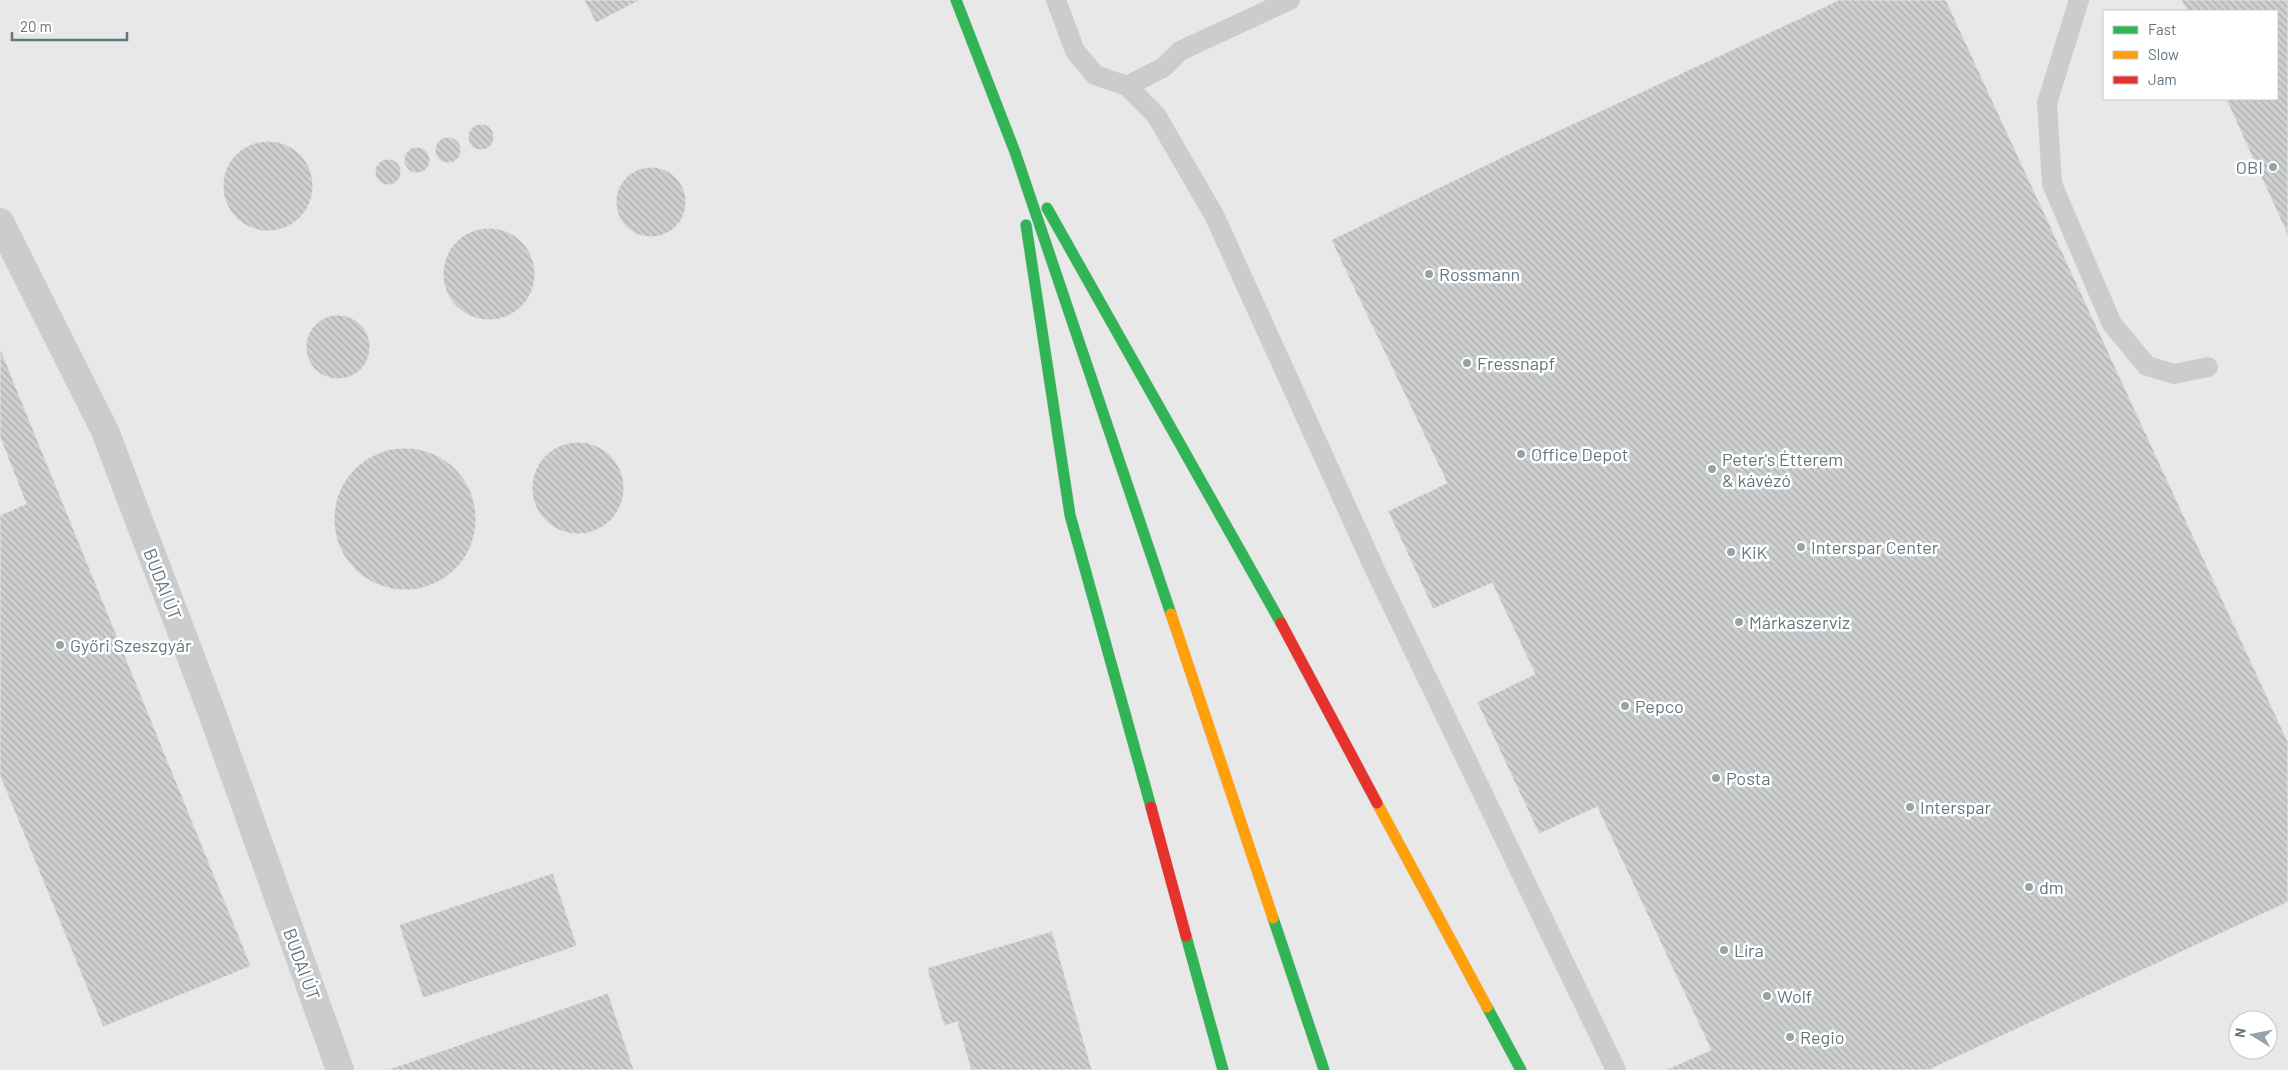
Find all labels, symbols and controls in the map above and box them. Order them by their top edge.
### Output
scale bar [12,10,128,42]
legend [2103,10,2278,100]
text: 20 m [20,17,52,35]
text: Fast [2148,20,2176,38]
text: Slow [2148,45,2179,63]
text: Jam [2148,70,2177,88]
place label: OBI [2236,156,2263,178]
marker: OBI [2267,161,2279,173]
place label: Rossmann [1439,263,1520,285]
marker: Rossmann [1423,268,1435,280]
place label: Fressnapf [1477,352,1555,374]
marker: Fressnapf [1461,357,1473,369]
place label: Office Depot [1531,443,1628,465]
marker: Office Depot [1515,448,1527,460]
place label: Peter's Étterem & kávézó [1722,448,1843,491]
marker: Peter's Étterem & kávézó [1706,463,1718,475]
place label: Interspar Center [1811,536,1939,558]
place label: KiK [1741,541,1768,563]
marker: Interspar Center [1795,541,1807,553]
street label: BUDAI ÚT [139,545,187,623]
marker: KiK [1725,546,1737,558]
place label: Márkaszerviz [1749,611,1850,633]
marker: Márkaszerviz [1733,616,1745,628]
place label: Győri Szeszgyár [70,634,192,656]
marker: Győri Szeszgyár [54,639,66,651]
place label: Pepco [1635,695,1684,717]
marker: Pepco [1619,700,1631,712]
place label: Posta [1726,767,1771,789]
marker: Posta [1710,772,1722,784]
place label: Interspar [1920,796,1992,818]
marker: Interspar [1904,801,1916,813]
place label: dm [2039,876,2064,898]
marker: dm [2023,881,2035,893]
street label: BUDAI ÚT [279,925,325,1003]
place label: Líra [1734,939,1764,961]
marker: Líra [1718,944,1730,956]
place label: Wolf [1777,985,1812,1007]
marker: Wolf [1761,990,1773,1002]
north arrow [2228,1010,2278,1060]
place label: Regio [1800,1026,1845,1048]
text: N [2231,1027,2249,1039]
marker: Regio [1784,1031,1796,1043]

